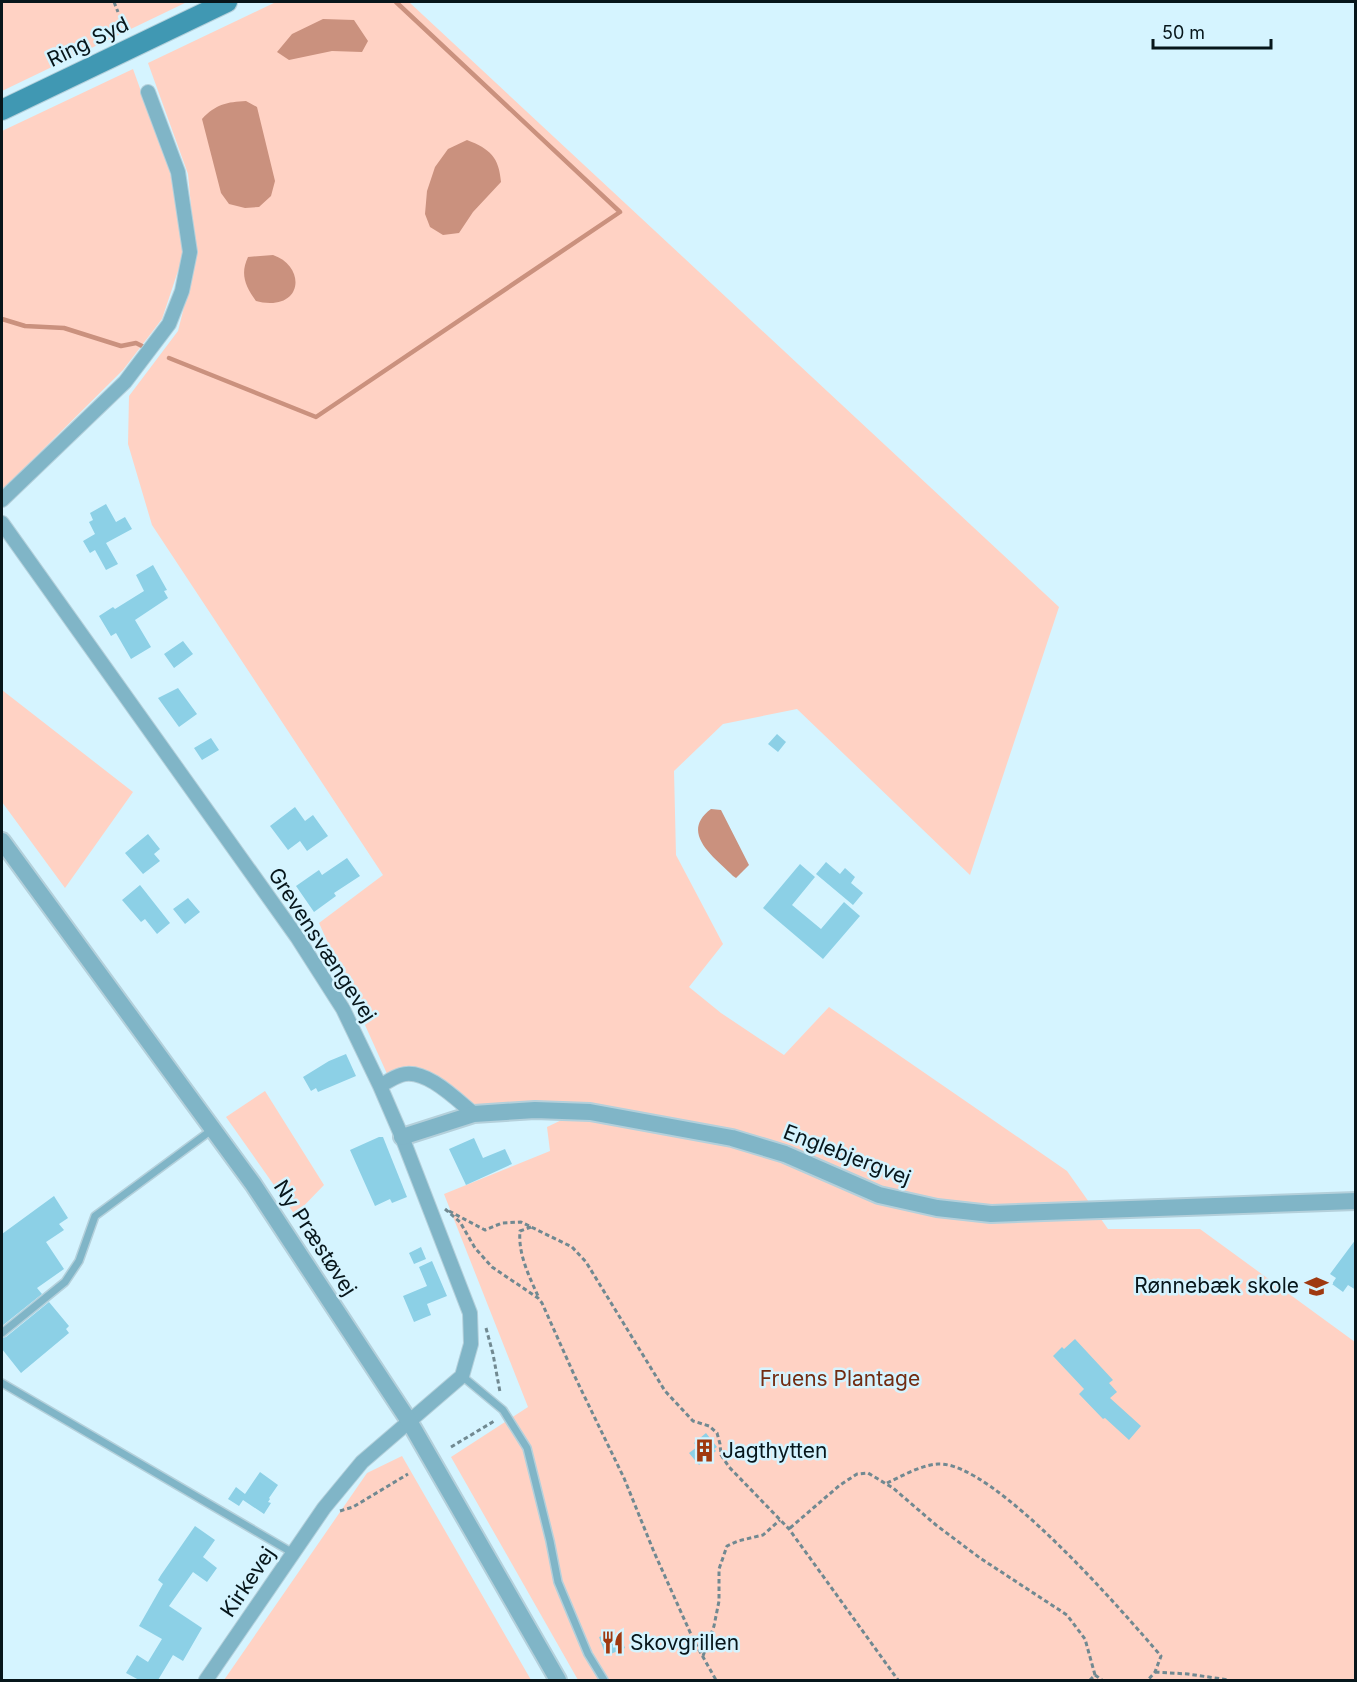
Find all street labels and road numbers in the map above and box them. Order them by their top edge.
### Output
street label: Ring Syd [43,11,133,72]
street label: Grevensvængevej [263,863,382,1027]
street label: Englebjergvej [780,1119,914,1190]
street label: Ny Præstøvej [269,1175,362,1300]
street label: Kirkevej [215,1542,280,1622]

